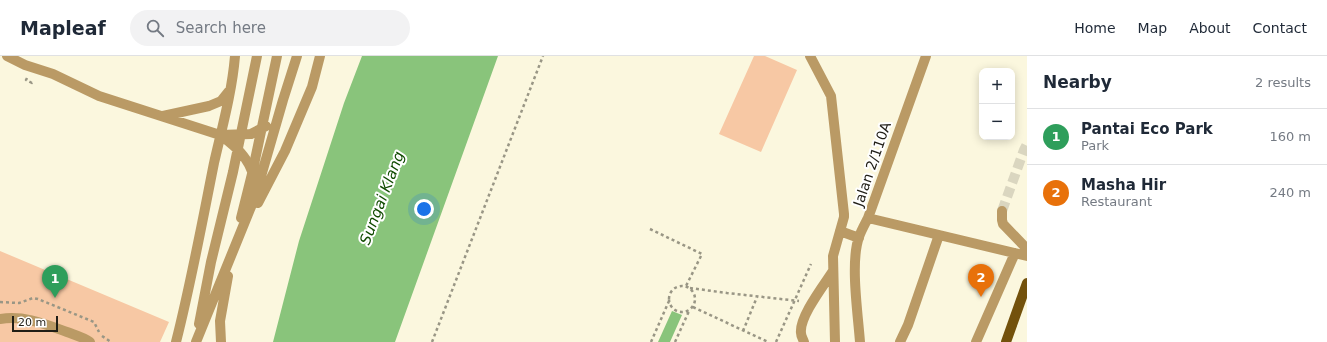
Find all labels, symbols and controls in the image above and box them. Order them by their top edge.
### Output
search box [130,10,410,46]
text: Mapleaf [20,17,106,39]
icon: search [144,17,166,39]
text: Search here [176,19,266,37]
text: Home [1074,20,1116,36]
text: Map [1138,20,1167,36]
text: About [1189,20,1231,36]
text: Contact [1253,20,1307,36]
map controls [979,68,1015,140]
button: + [979,68,1015,104]
text: Nearby [1043,72,1112,92]
text: 2 results [1255,75,1311,90]
button: − [979,104,1015,140]
street label: Jalan 2/110A [850,119,894,209]
text: Pantai Eco Park [1081,120,1213,138]
text: 1 [1051,129,1061,144]
text: 160 m [1269,129,1311,144]
text: Park [1081,138,1109,153]
water label: Sungai Klang [356,149,408,247]
text: Masha Hir [1081,176,1166,194]
text: 2 [1051,185,1061,200]
text: 240 m [1269,185,1311,200]
text: Restaurant [1081,194,1152,209]
your location [414,199,434,219]
pin: 2 [968,264,994,297]
pin: 1 [42,265,68,298]
scale bar [12,314,58,333]
text: 20 m [18,316,46,329]

